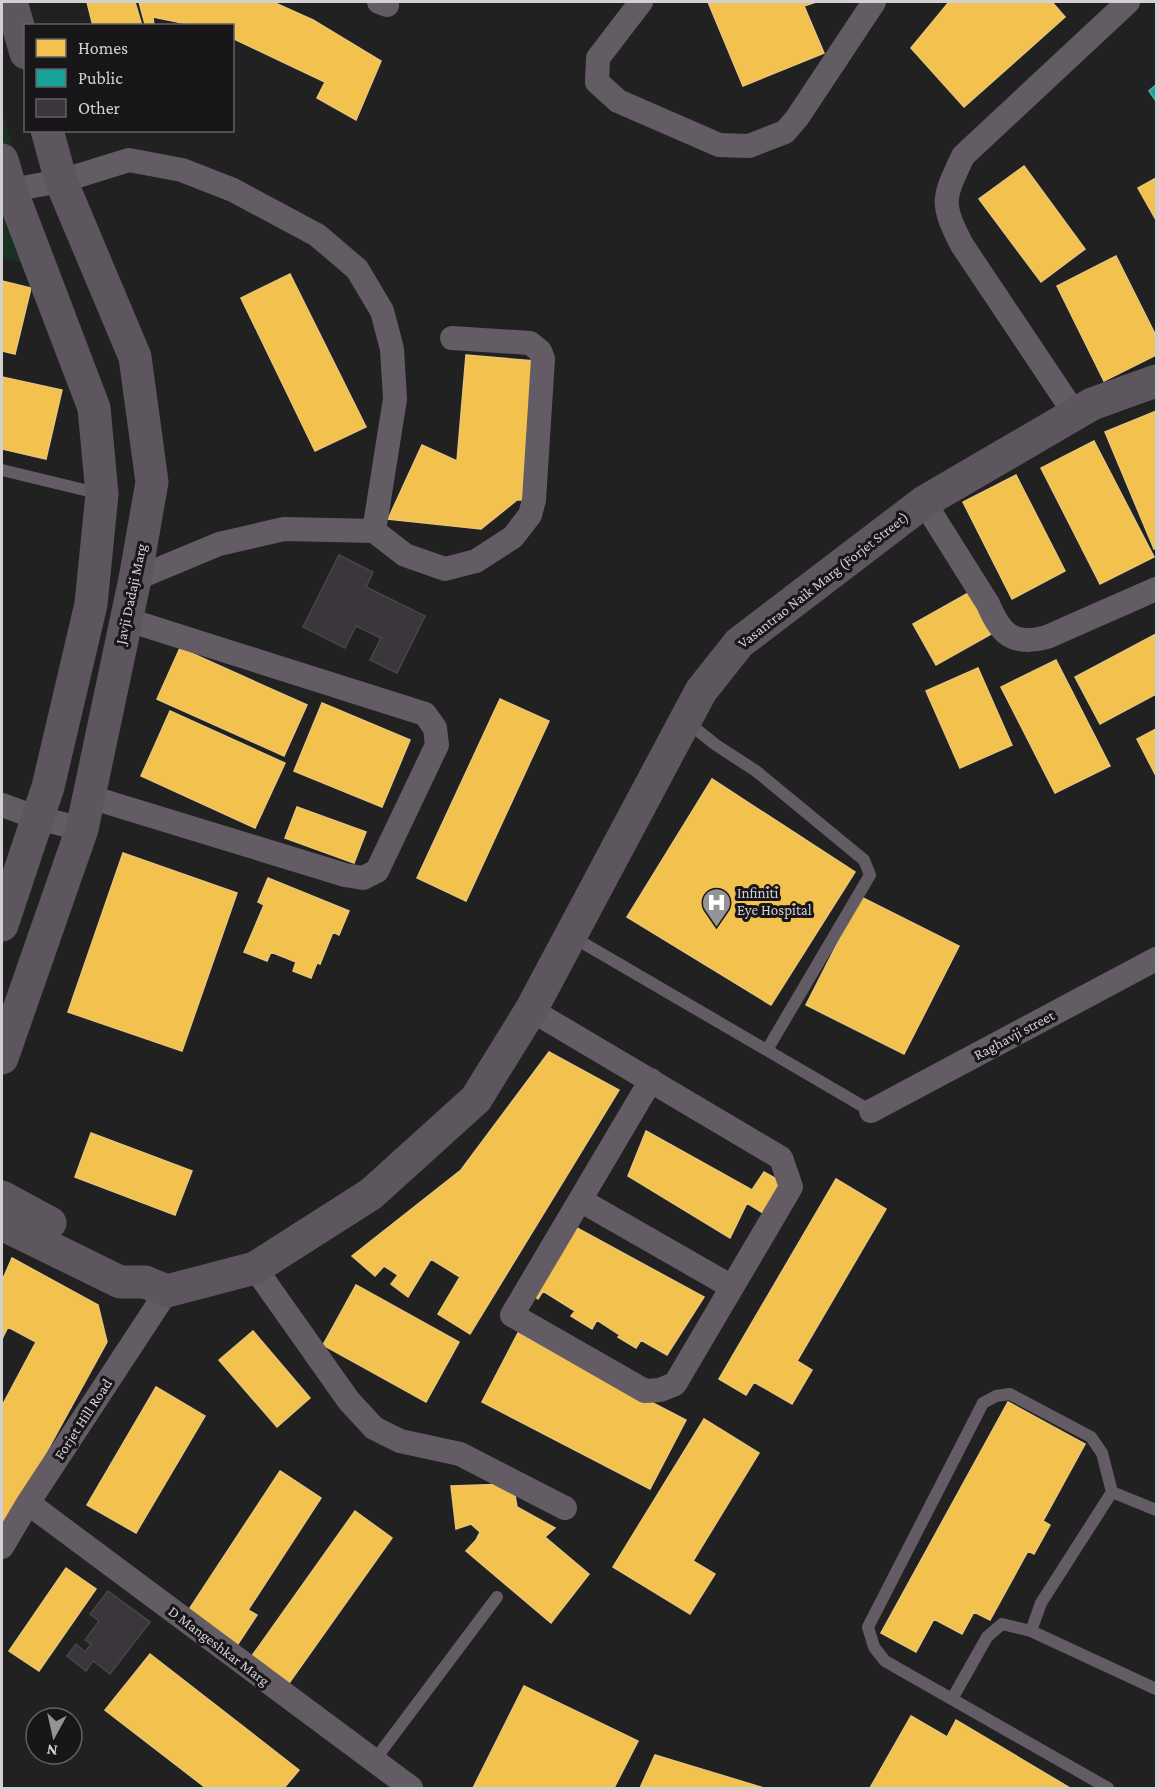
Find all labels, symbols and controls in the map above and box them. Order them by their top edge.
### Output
legend [24,24,234,132]
text: Homes [78,38,128,58]
text: Public [78,68,123,88]
text: Other [78,98,121,118]
street label: Vasantrao Naik Marg (Forjet Street) [735,509,912,652]
street label: Javji Dadaji Marg [112,542,150,648]
place label: Infiniti Eye Hospital [737,885,812,919]
hospital icon: Infiniti Eye Hospital [700,886,732,928]
street label: Raghavji street [971,1007,1058,1064]
street label: Forjet Hill Road [51,1376,116,1463]
street label: D Mangeshkar Marg [165,1603,272,1690]
north arrow [24,1706,84,1766]
text: N [45,1741,59,1760]

